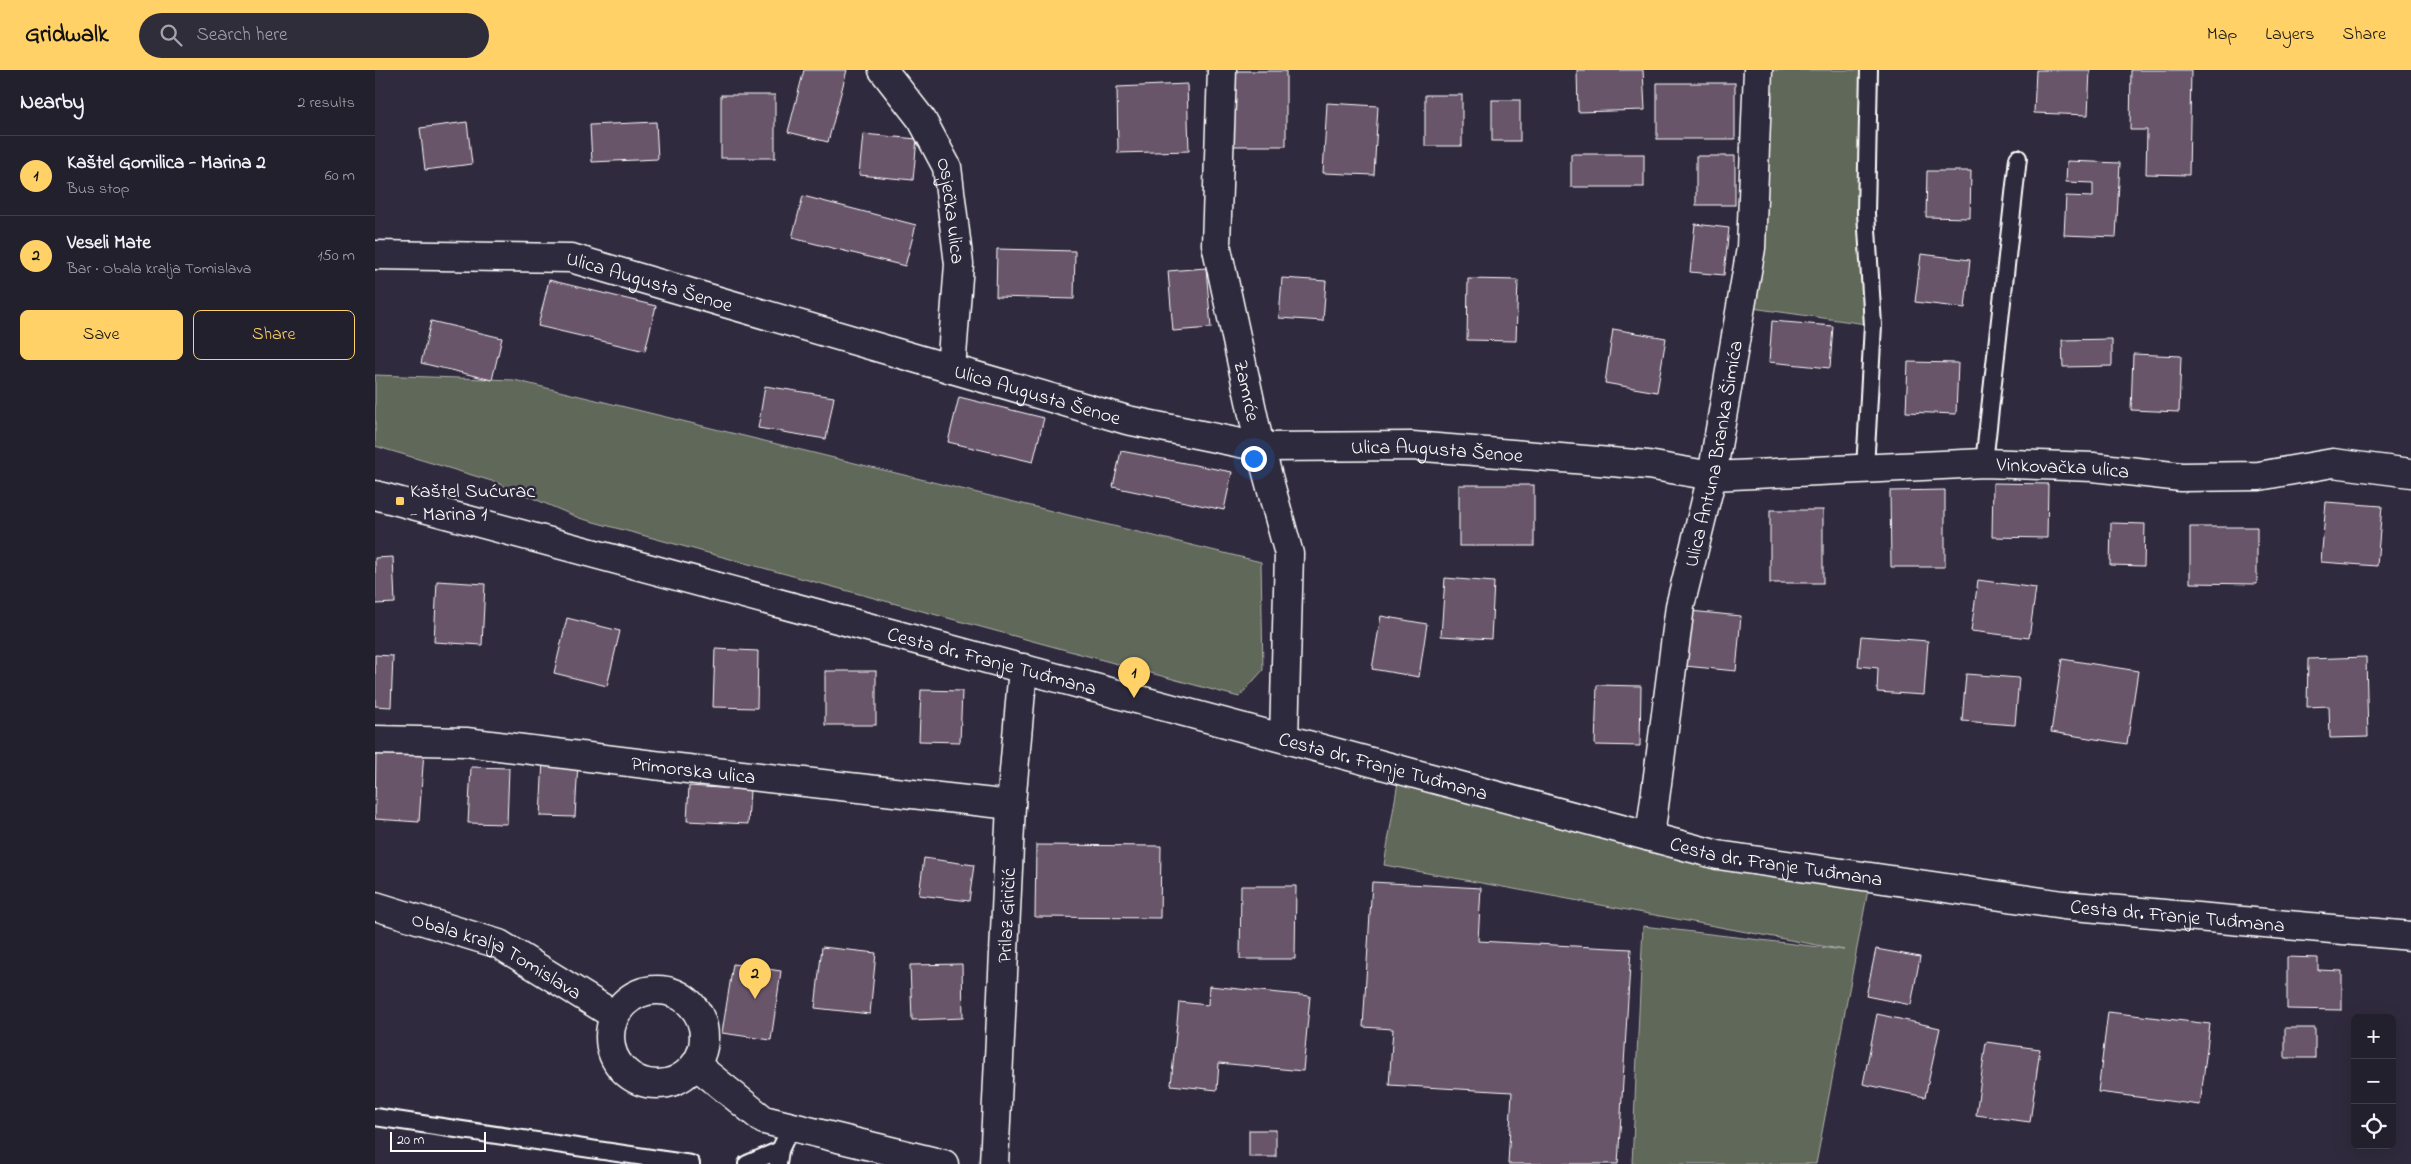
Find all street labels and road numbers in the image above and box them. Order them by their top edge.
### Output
street label: Osječka ulica [927,152,971,266]
street label: Ulica Augusta Šenoe [562,245,736,321]
street label: Ulica Antuna Branka Šimića [1678,338,1752,570]
street label: Ulica Augusta Šenoe [950,358,1124,434]
street label: Zamrće [1225,358,1266,424]
street label: Ulica Augusta Šenoe [1351,434,1524,472]
street label: Vinkovačka ulica [1995,451,2131,488]
street label: Cesta dr. Franje Tuđmana [884,621,1099,705]
street label: Cesta dr. Franje Tuđmana [1275,726,1491,810]
street label: Primorska ulica [629,750,757,793]
street label: Cesta dr. Franje Tuđmana [1666,831,1884,896]
street label: Prilaz Giričić [992,867,1025,964]
street label: Cesta dr. Franje Tuđmana [2069,894,2286,942]
street label: Obala kralja Tomislava [407,906,586,1008]

